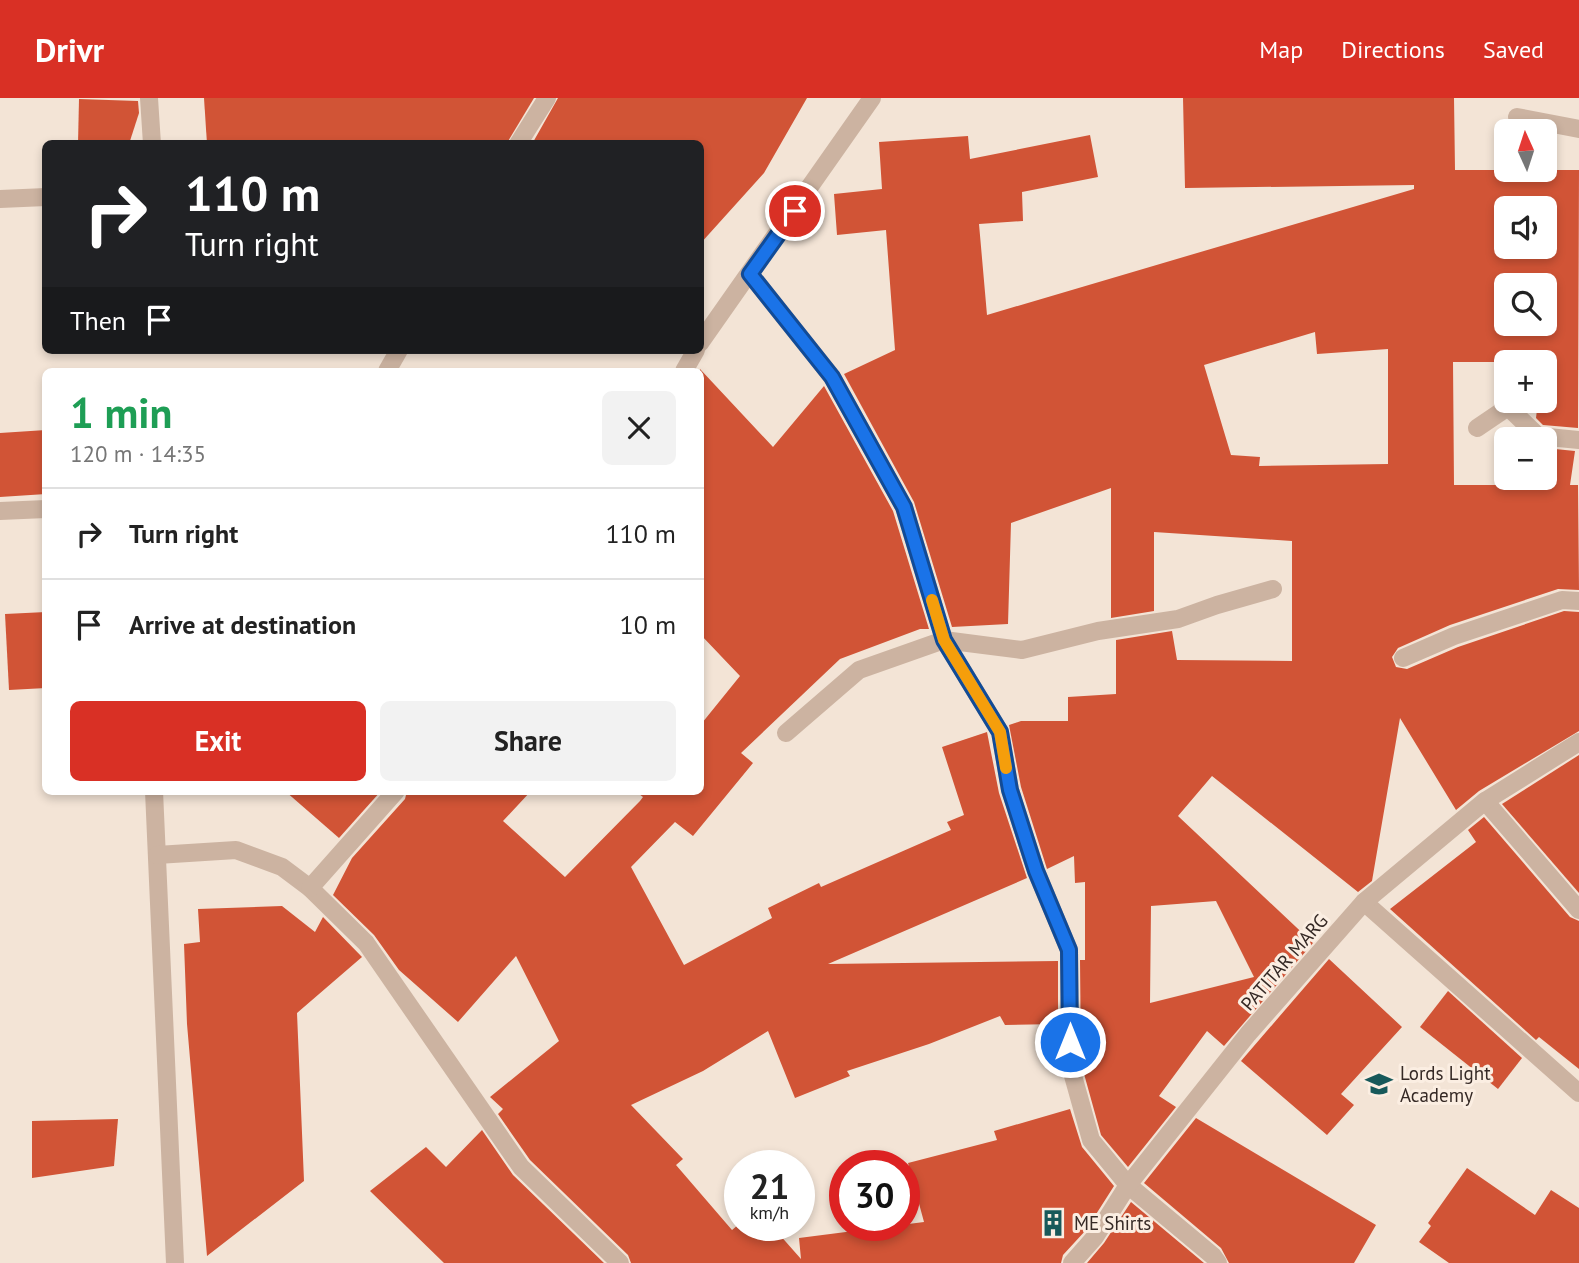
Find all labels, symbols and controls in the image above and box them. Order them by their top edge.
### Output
text: Drivr [35,28,104,71]
text: Map [1259,34,1303,65]
text: Directions [1341,34,1445,65]
text: Saved [1483,34,1544,65]
north arrow [1494,119,1558,182]
map controls [1494,119,1557,490]
text: 110 m [185,161,320,225]
icon: right [70,168,161,259]
pin [765,181,825,241]
icon: arrive [776,192,814,230]
button: sound [1494,196,1557,259]
text: Turn right [185,223,319,265]
button: search [1494,273,1557,336]
icon: arrive [140,301,178,339]
text: Then [70,304,126,337]
button: + [1494,350,1557,413]
text: 1 min [70,385,172,440]
button: close [602,391,676,465]
button: − [1494,427,1557,490]
text: 120 m · 14:35 [70,439,206,468]
icon: right [70,515,108,553]
text: Turn right [129,517,238,550]
text: 110 m [605,517,676,550]
icon: arrive [70,606,108,644]
text: Arrive at destination [129,608,356,641]
text: 10 m [620,608,676,641]
button: Exit [70,701,366,781]
button: Share [380,701,676,781]
street label: PATITAR MARG [1235,909,1333,1015]
position arrow [1033,1005,1107,1079]
place label: Lords Light Academy [1400,1061,1491,1107]
school or university icon: Lords Light Academy [1364,1069,1394,1099]
speed limit sign: 30 [829,1150,920,1241]
text: 21 [750,1163,789,1209]
text: km/h [750,1201,789,1224]
building icon: ME Shirts [1038,1208,1068,1238]
place label: ME Shirts [1074,1211,1151,1235]

